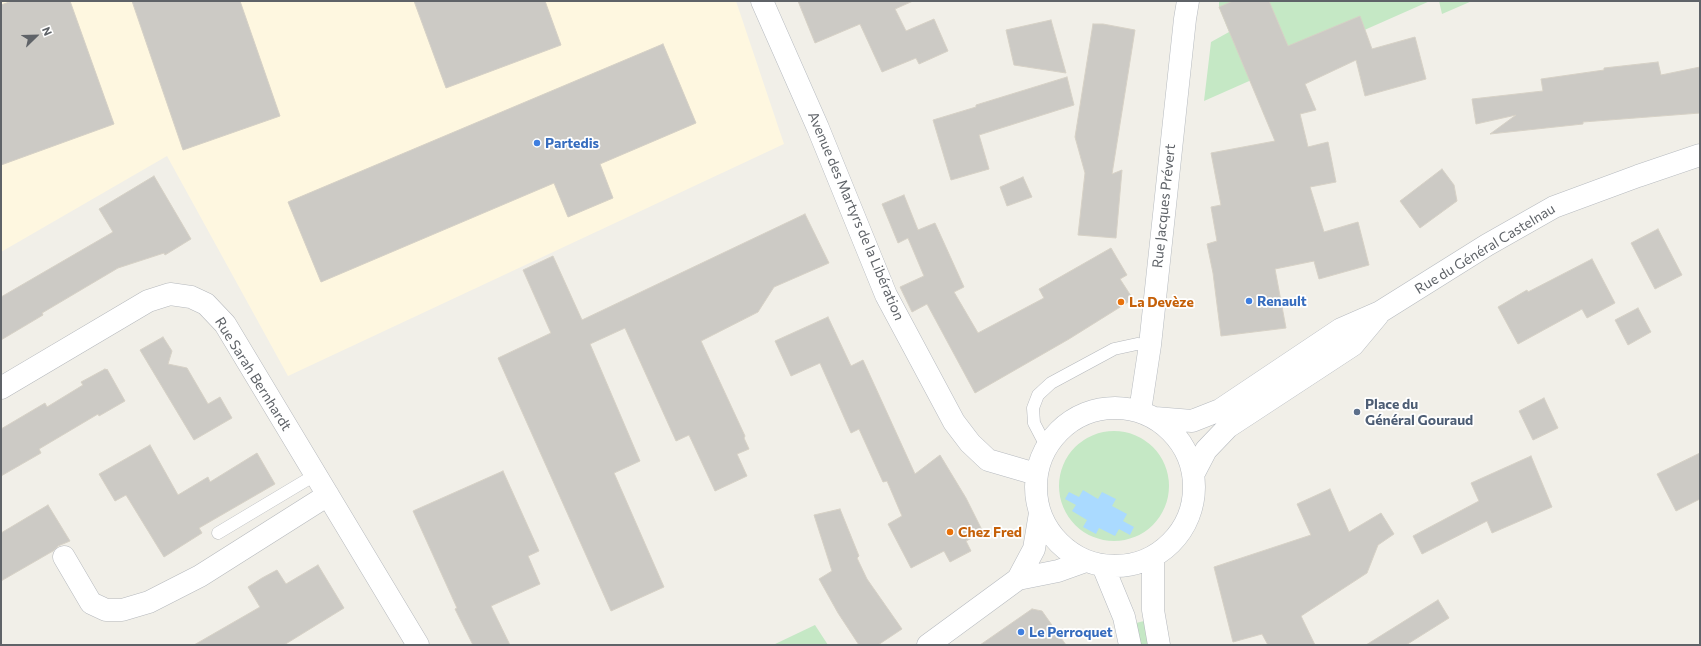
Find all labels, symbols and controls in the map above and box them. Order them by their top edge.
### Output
north arrow [16,16,56,56]
text: N [40,25,55,37]
street label: Avenue des Martyrs de la Libération [804,109,908,323]
place label: Partedis [545,135,599,151]
marker: Partedis [532,138,542,148]
street label: Rue Jacques Prévert [1149,143,1179,269]
street label: Rue du Général Castelnau [1412,200,1558,298]
place label: Renault [1257,293,1307,309]
place label: La Devèze [1129,294,1194,310]
marker: Renault [1244,296,1254,306]
marker: La Devèze [1116,297,1126,307]
street label: Rue Sarah Bernhardt [211,314,295,434]
place label: Place du Général Gouraud [1365,396,1473,428]
marker: Place du Général Gouraud [1352,407,1362,417]
place label: Chez Fred [958,524,1022,540]
marker: Chez Fred [945,527,955,537]
place label: Le Perroquet [1029,624,1113,640]
marker: Le Perroquet [1016,627,1026,637]

